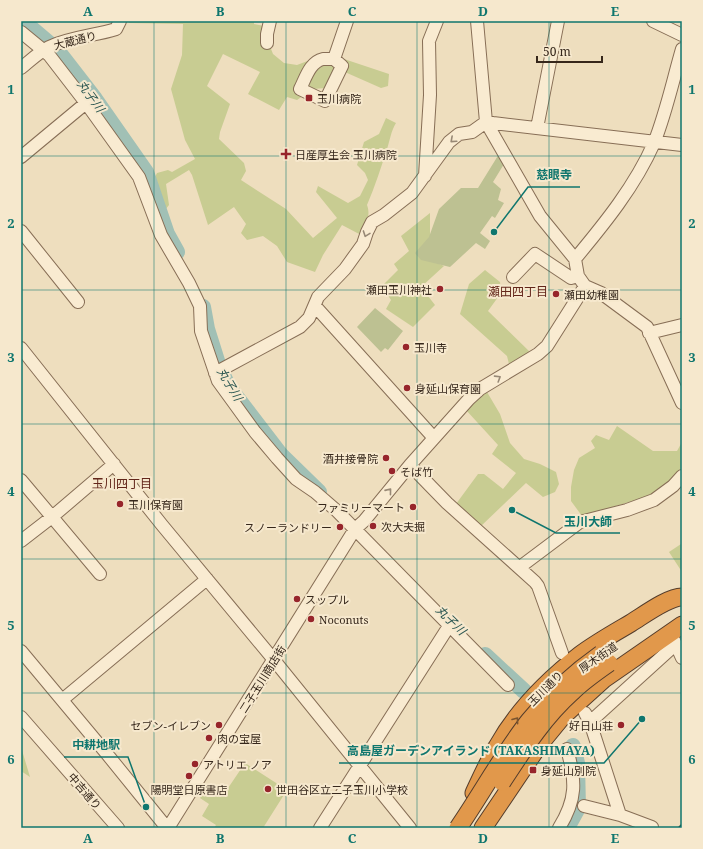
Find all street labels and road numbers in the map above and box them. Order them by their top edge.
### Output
street label: 大蔵通り [52,27,98,53]
street label: 厚木街道 [576,638,620,676]
street label: 二子玉川商店街 [235,642,289,716]
street label: 玉川通り [524,667,566,709]
street label: 中吉通り [65,769,105,813]

